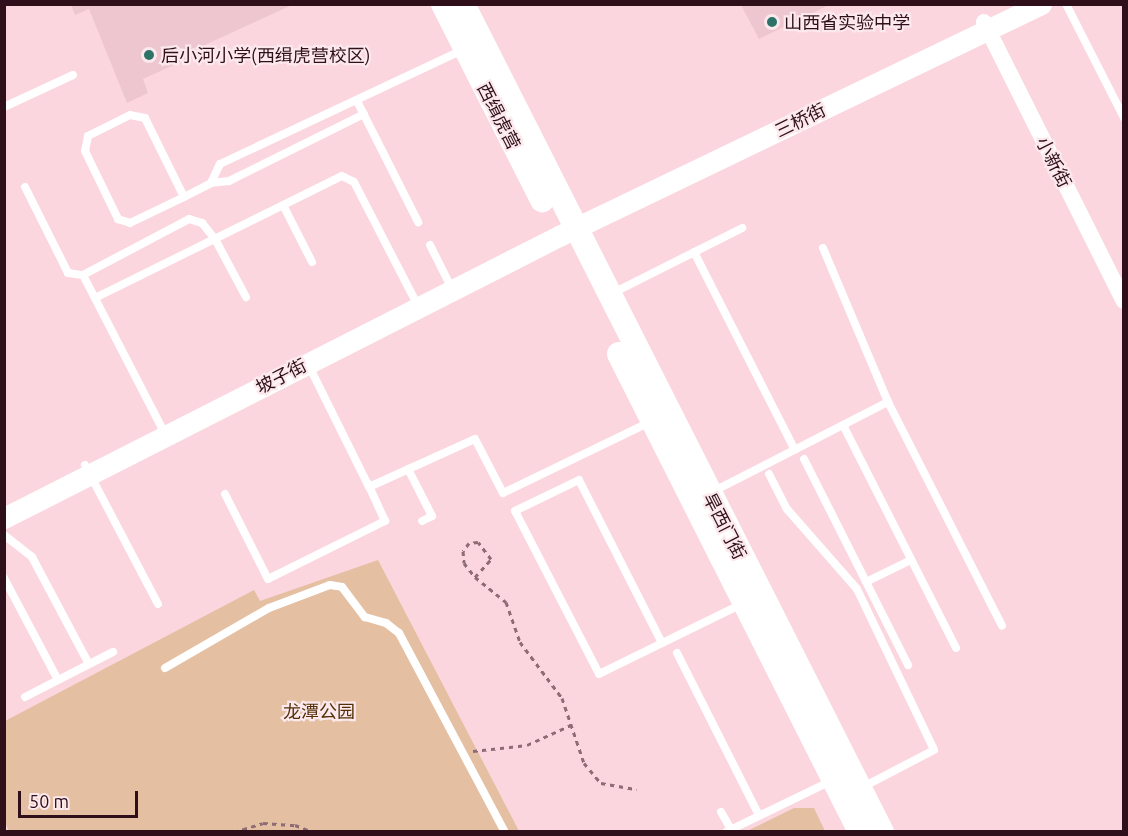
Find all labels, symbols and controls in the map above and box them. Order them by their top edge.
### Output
place label: 山西省实验中学 [784,11,910,33]
marker: 山西省实验中学 [765,15,779,29]
place label: 后小河小学(西缉虎营校区) [161,44,370,66]
marker: 后小河小学(西缉虎营校区) [142,48,156,62]
street label: 西缉虎营 [473,79,525,153]
street label: 三桥街 [771,98,829,142]
street label: 小新街 [1032,133,1076,191]
street label: 坡子街 [252,354,310,398]
street label: 旱西门街 [699,489,751,563]
park label: 龙潭公园 [283,700,355,722]
scale bar [21,779,141,817]
text: 50 m [29,791,69,811]

